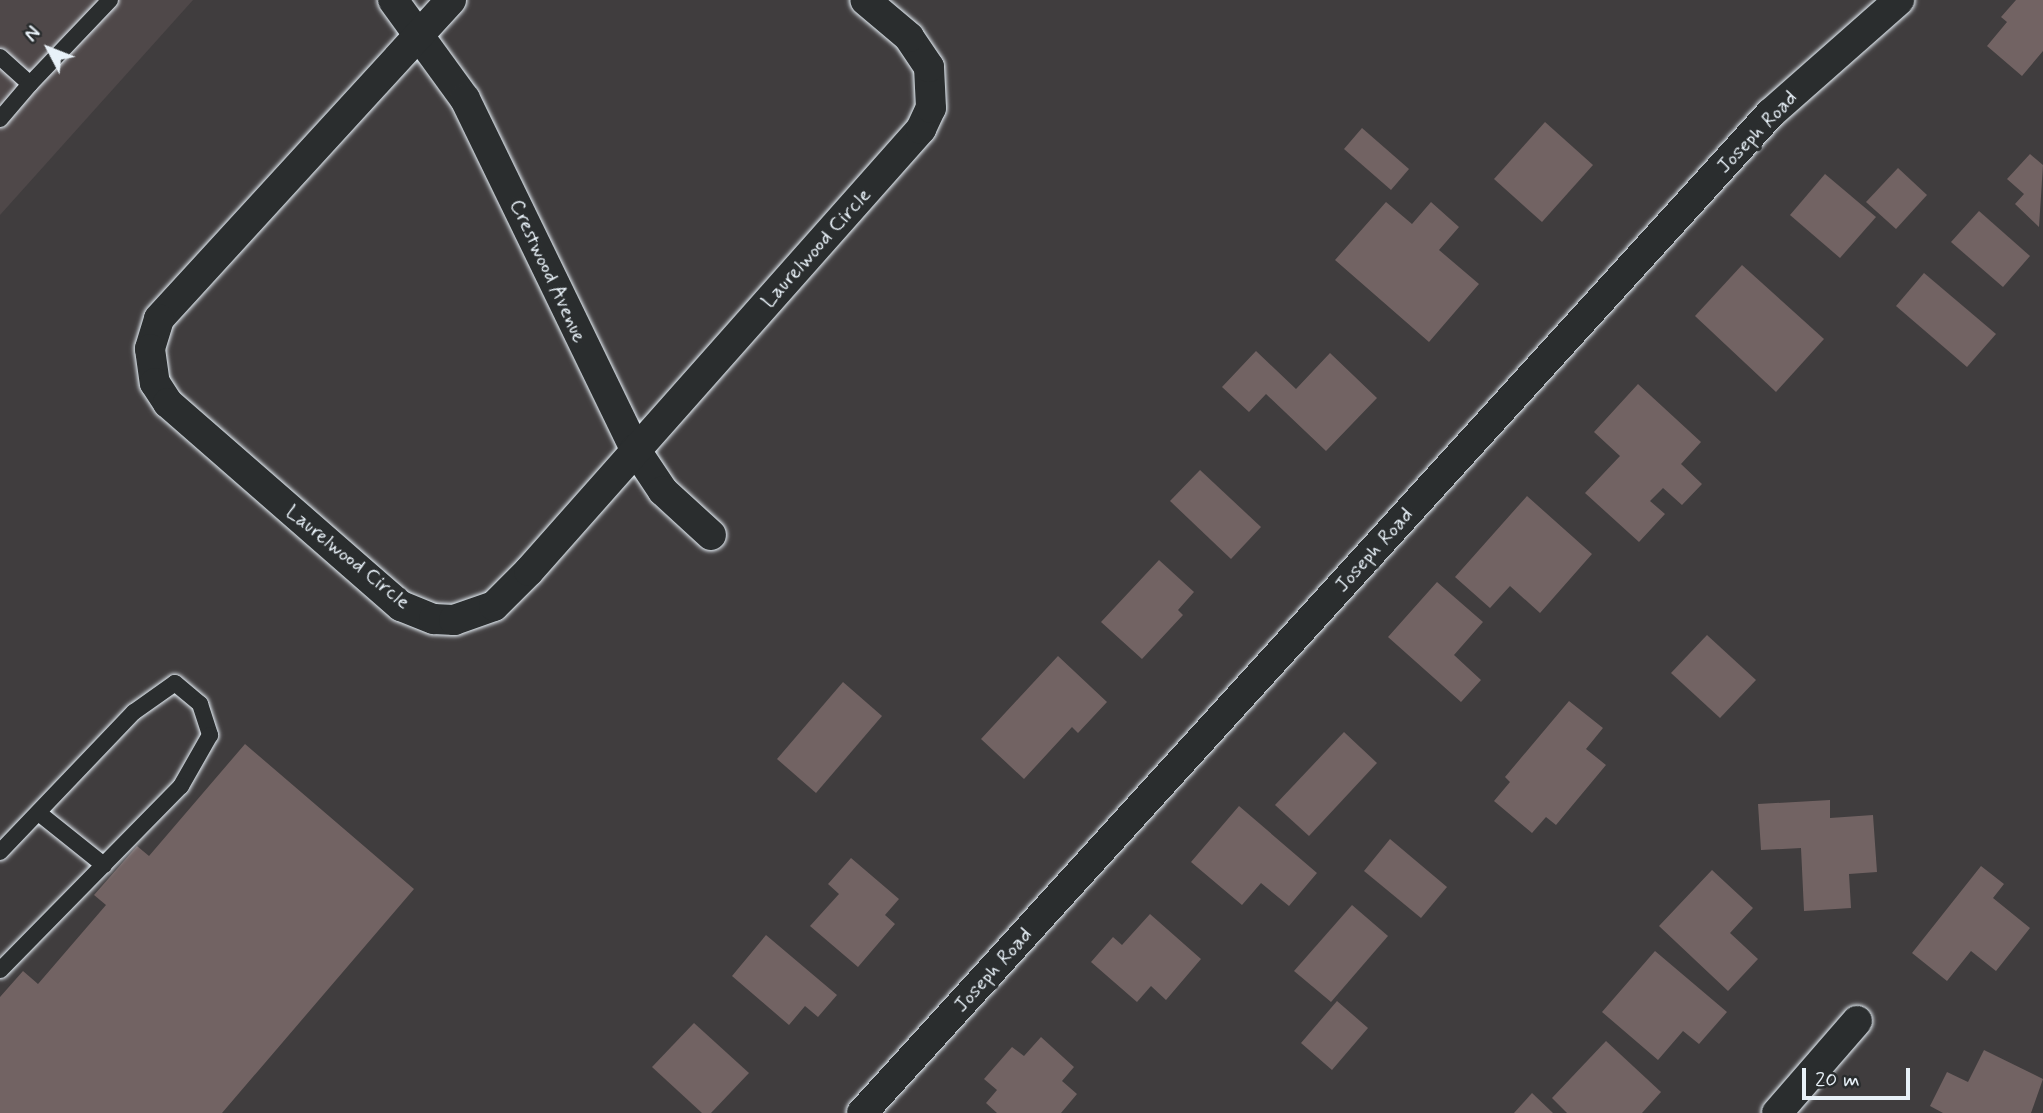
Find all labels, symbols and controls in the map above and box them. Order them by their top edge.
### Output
north arrow [14,14,84,84]
text: N [19,22,47,48]
street label: Joseph Road [1711,85,1803,179]
street label: Laurelwood Circle [756,183,876,313]
street label: Crestwood Avenue [503,193,593,349]
street label: Laurelwood Circle [281,499,415,615]
street label: Joseph Road [1329,502,1419,598]
street label: Joseph Road [948,922,1038,1018]
scale bar [1805,1054,1913,1098]
text: 20 m [1815,1066,1860,1094]

